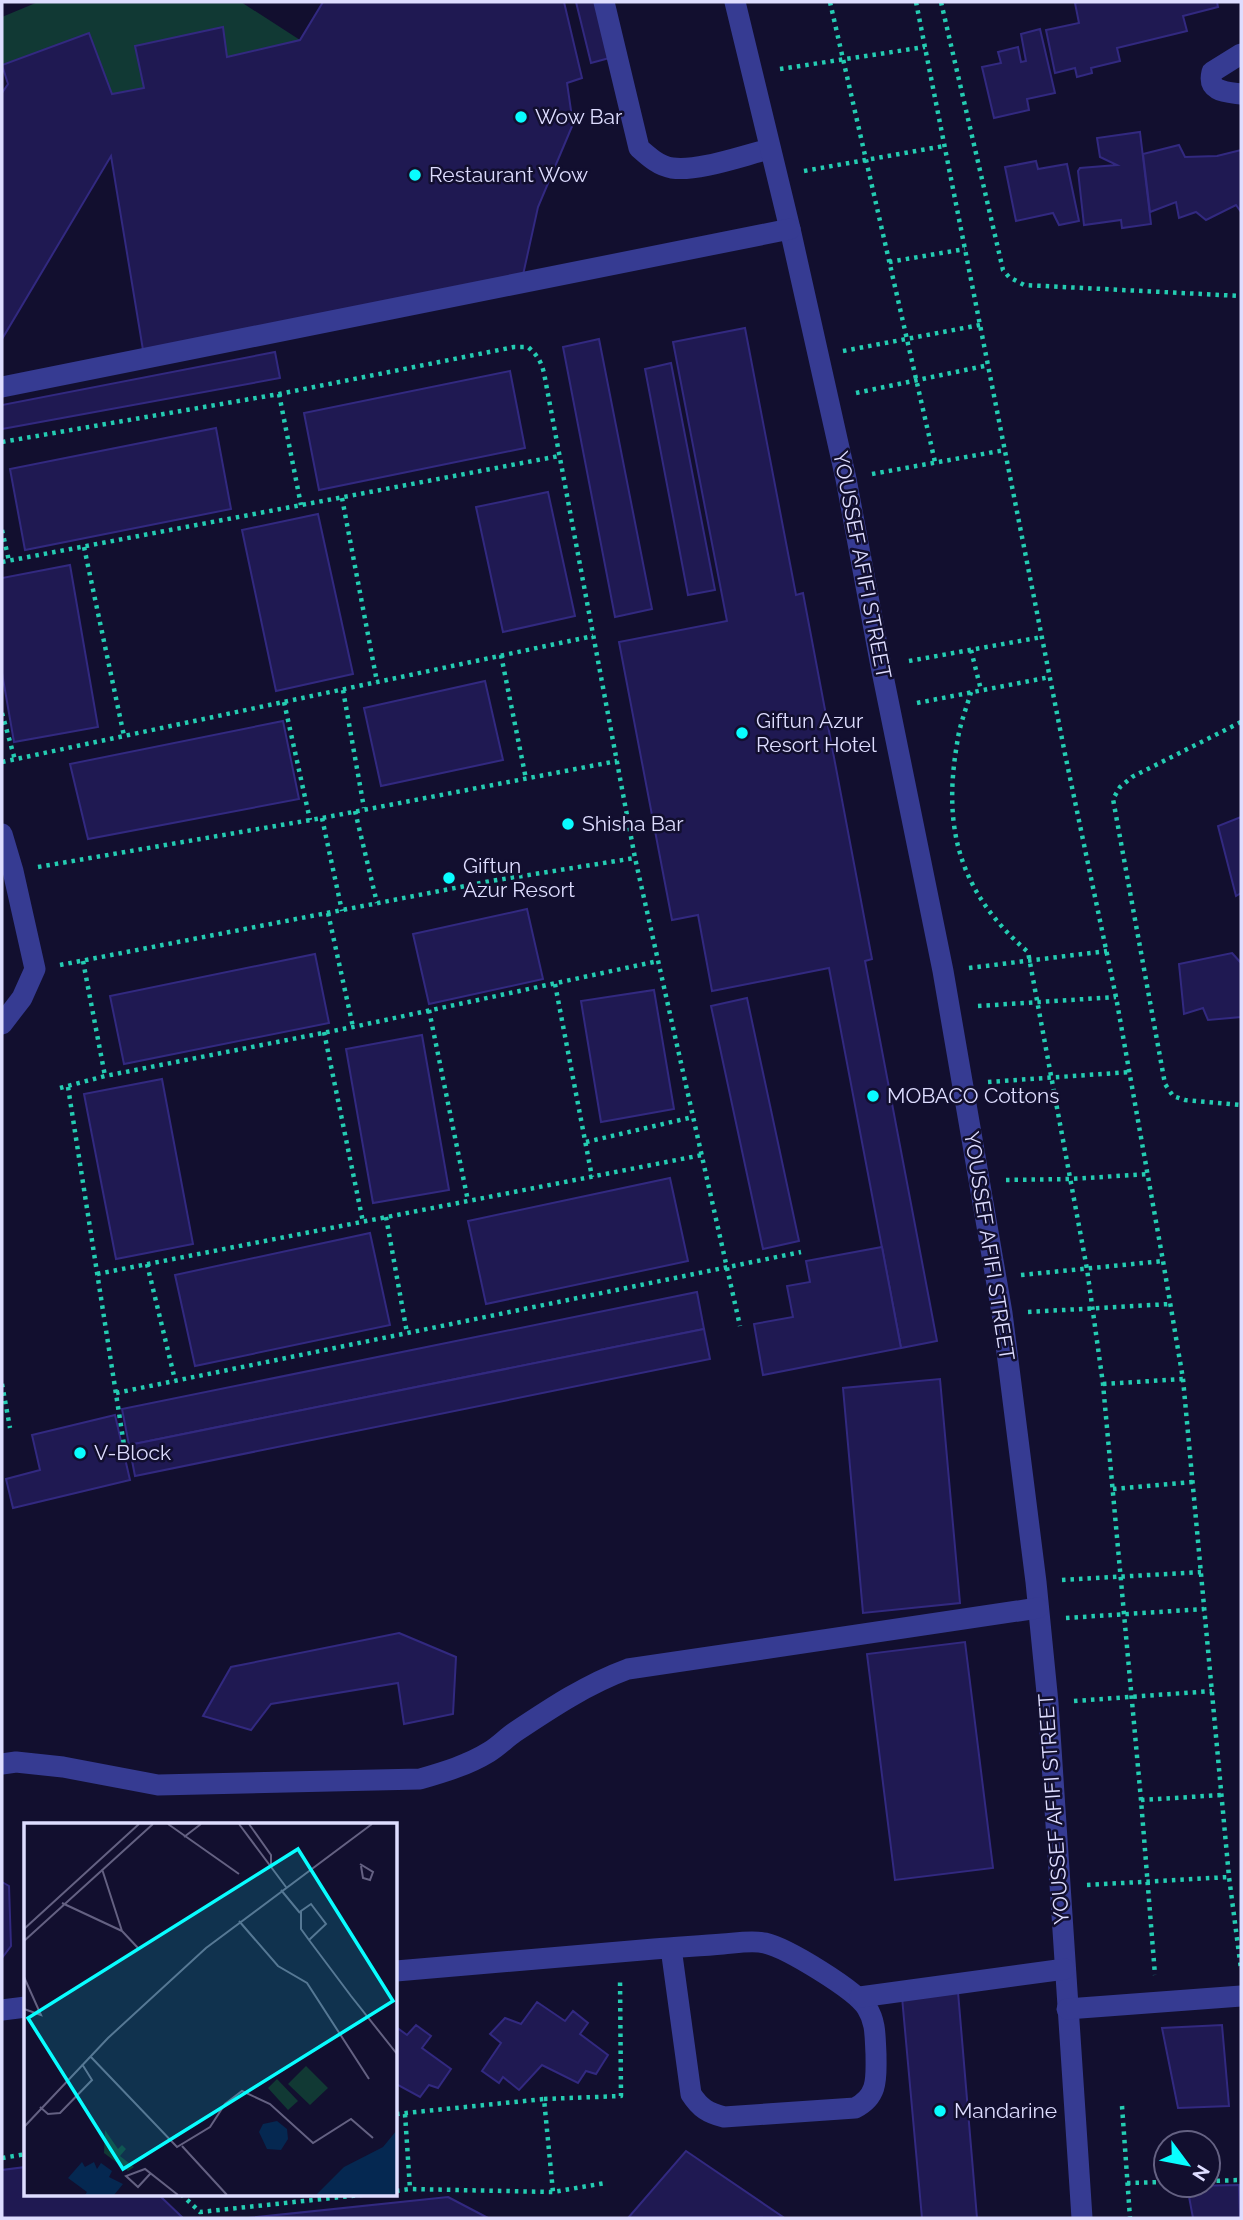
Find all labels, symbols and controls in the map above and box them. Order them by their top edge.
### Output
place label: Wow Bar [535,104,623,129]
marker: Wow Bar [513,109,529,125]
place label: Restaurant Wow [429,162,588,187]
marker: Restaurant Wow [407,167,423,183]
street label: YOUSSEF AFIFI STREET [828,449,897,681]
place label: Giftun Azur Resort Hotel [756,708,877,757]
marker: Giftun Azur Resort Hotel [734,725,750,741]
place label: Shisha Bar [582,811,684,836]
marker: Shisha Bar [560,816,576,832]
place label: Giftun Azur Resort [463,853,575,902]
marker: Giftun Azur Resort [441,870,457,886]
place label: MOBACO Cottons [887,1083,1059,1108]
marker: MOBACO Cottons [865,1088,881,1104]
street label: YOUSSEF AFIFI STREET [959,1130,1020,1362]
place label: V-Block [94,1440,171,1465]
marker: V-Block [72,1445,88,1461]
street label: YOUSSEF AFIFI STREET [1033,1692,1074,1925]
inset map [24,1823,397,2196]
place label: Mandarine [954,2098,1057,2123]
marker: Mandarine [932,2103,948,2119]
north arrow [1152,2129,1222,2199]
text: N [1188,2161,1215,2185]

